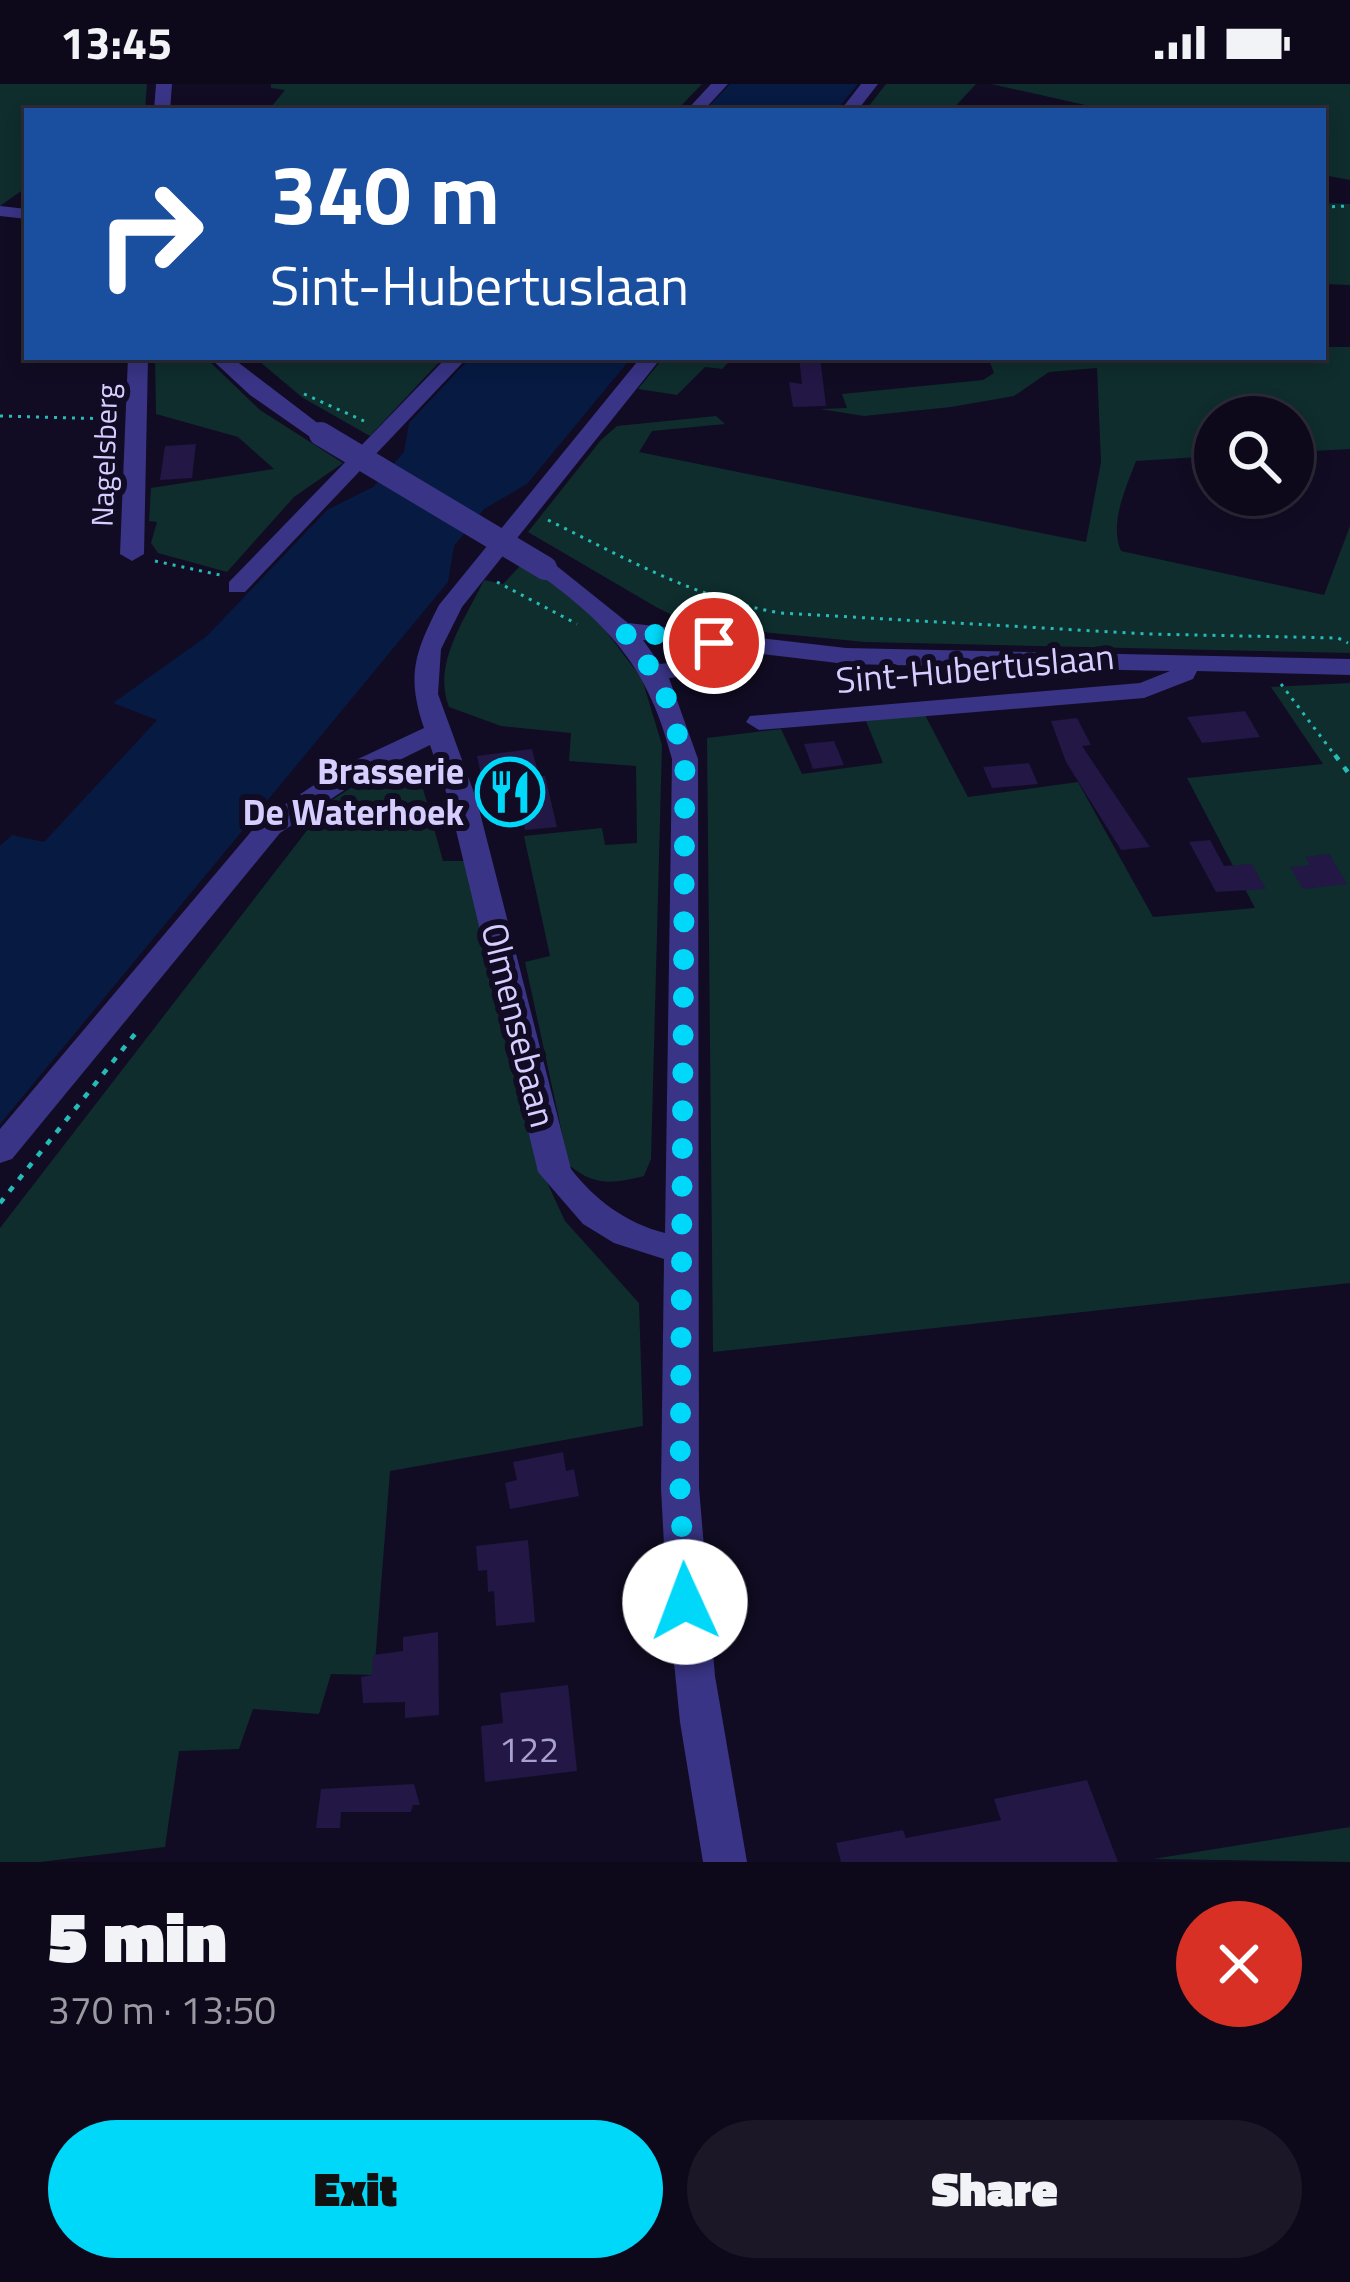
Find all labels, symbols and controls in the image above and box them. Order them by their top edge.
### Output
text: 13:45 [60,8,172,76]
text: 340 m [270,129,500,257]
icon: right [72,156,228,312]
text: Sint-Hubertuslaan [270,244,689,326]
street label: Nagelsberg [79,383,129,527]
map controls [1194,396,1314,516]
button: search [1194,396,1314,516]
pin [663,592,765,694]
icon: arrive [681,610,747,676]
street label: Sint-Hubertuslaan [833,628,1117,707]
place label: Brasserie De Waterhoek [243,743,464,839]
restaurant icon: Brasserie De Waterhoek [475,757,545,827]
street label: Olmensebaan [468,917,571,1133]
position arrow [622,1539,748,1665]
house number: 122 [499,1721,559,1776]
text: 5 min [48,1880,227,1990]
button: close [1176,1901,1302,2027]
text: 370 m · 13:50 [48,1980,276,2039]
button: Exit [48,2120,663,2258]
button: Share [687,2120,1302,2258]

